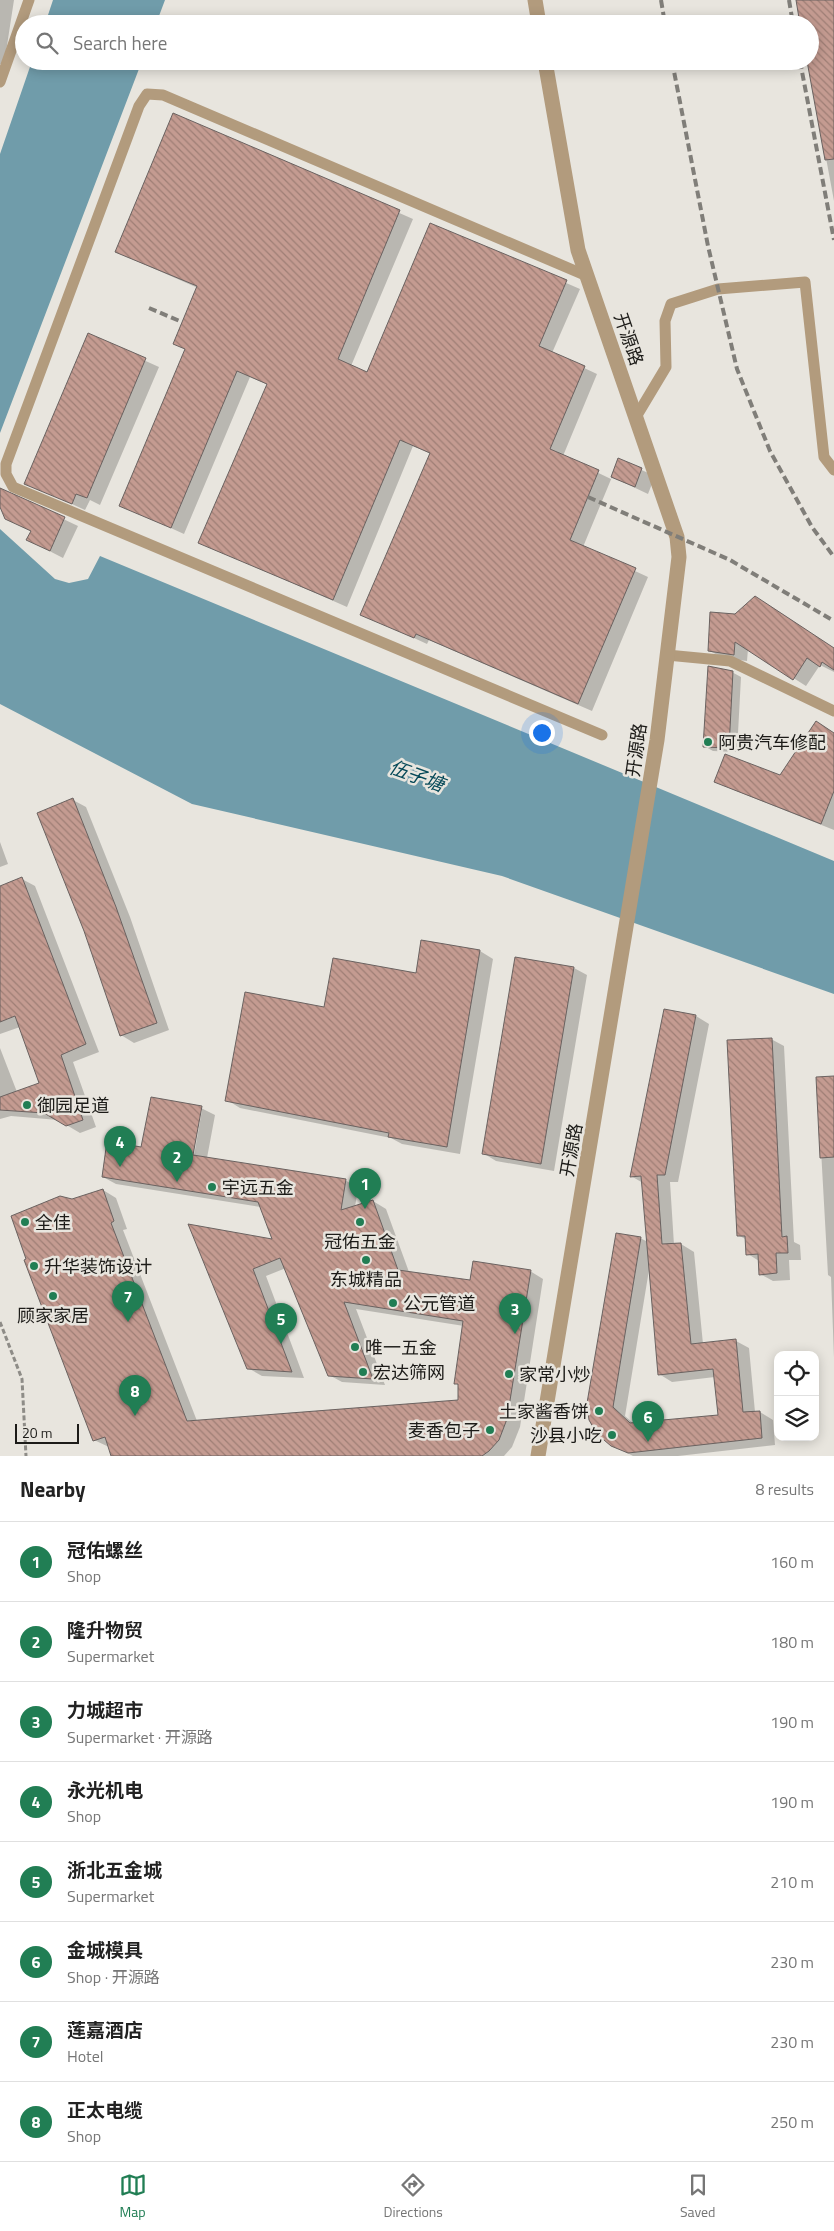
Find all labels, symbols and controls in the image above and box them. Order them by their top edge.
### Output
search box [15,15,819,70]
text: Search here [73,28,167,57]
icon: search [33,29,61,57]
street label: 开源路 [607,309,651,369]
your location [529,720,555,746]
street label: 开源路 [619,721,653,779]
place label: 阿贵汽车修配 [718,729,826,756]
marker: 阿贵汽车修配 [702,736,714,748]
water label: 伍子塘 [385,752,452,799]
place label: 御园足道 [37,1092,109,1119]
marker: 御园足道 [21,1099,33,1111]
street label: 开源路 [553,1121,589,1179]
pin: 4 [104,1126,136,1167]
pin: 2 [161,1141,193,1182]
pin: 1 [349,1168,381,1209]
place label: 宇远五金 [222,1174,294,1201]
marker: 宇远五金 [206,1181,218,1193]
place label: 全佳 [35,1209,71,1236]
marker: 全佳 [19,1216,31,1228]
marker: 冠佑五金 [354,1216,366,1228]
place label: 冠佑五金 [324,1228,396,1255]
place label: 升华装饰设计 [44,1253,152,1280]
marker: 东城精品 [360,1254,372,1266]
marker: 升华装饰设计 [28,1260,40,1272]
place label: 东城精品 [330,1266,402,1293]
pin: 7 [112,1281,144,1322]
marker: 顾家家居 [47,1290,59,1302]
place label: 公元管道 [403,1290,475,1317]
pin: 3 [499,1293,531,1334]
marker: 公元管道 [387,1297,399,1309]
place label: 顾家家居 [17,1302,89,1329]
pin: 5 [265,1303,297,1344]
place label: 唯一五金 [365,1334,437,1361]
marker: 唯一五金 [349,1341,361,1353]
map controls [774,1351,819,1441]
button: locate [774,1351,819,1396]
place label: 宏达筛网 [373,1359,445,1386]
place label: 家常小炒 [519,1361,591,1388]
marker: 宏达筛网 [357,1366,369,1378]
marker: 家常小炒 [503,1368,515,1380]
pin: 8 [119,1375,151,1416]
button: layers [774,1396,819,1441]
place label: 土家酱香饼 [499,1398,589,1425]
pin: 6 [632,1401,664,1442]
marker: 土家酱香饼 [593,1405,605,1417]
place label: 麦香包子 [408,1417,480,1444]
scale bar [15,1421,79,1444]
text: 20 m [22,1422,52,1443]
place label: 沙县小吃 [530,1422,602,1449]
marker: 麦香包子 [484,1424,496,1436]
marker: 沙县小吃 [606,1429,618,1441]
text: Nearby [20,1473,85,1505]
text: 8 results [755,1477,814,1501]
text: 冠佑螺丝 [67,1535,143,1564]
text: 1 [32,1550,40,1574]
text: 160 m [770,1550,814,1574]
text: Shop [67,1564,101,1588]
text: 隆升物贸 [67,1615,143,1644]
text: 2 [32,1630,40,1654]
text: 180 m [770,1630,814,1654]
text: Supermarket [67,1644,154,1668]
text: 力城超市 [67,1695,143,1724]
text: 3 [32,1710,40,1734]
text: 190 m [770,1710,814,1734]
text: Supermarket · 开源路 [67,1725,213,1749]
text: 永光机电 [67,1775,143,1804]
text: 4 [32,1790,40,1814]
text: 190 m [770,1790,814,1814]
text: Shop [67,1804,101,1828]
text: 浙北五金城 [67,1855,162,1884]
text: 5 [32,1870,40,1894]
text: 210 m [770,1870,814,1894]
text: Supermarket [67,1884,154,1908]
text: 金城模具 [67,1935,143,1964]
text: 6 [32,1950,40,1974]
text: 230 m [770,1950,814,1974]
text: Shop · 开源路 [67,1965,160,1989]
text: 莲嘉酒店 [67,2015,143,2044]
text: 7 [32,2030,40,2054]
text: 230 m [770,2030,814,2054]
text: Hotel [67,2044,104,2068]
text: 正太电缆 [67,2095,143,2124]
text: 8 [32,2110,40,2134]
text: 250 m [770,2110,814,2134]
text: Shop [67,2124,101,2148]
tab: Map [119,2171,147,2222]
tab: Directions [384,2171,443,2222]
tab: Saved [680,2171,716,2222]

